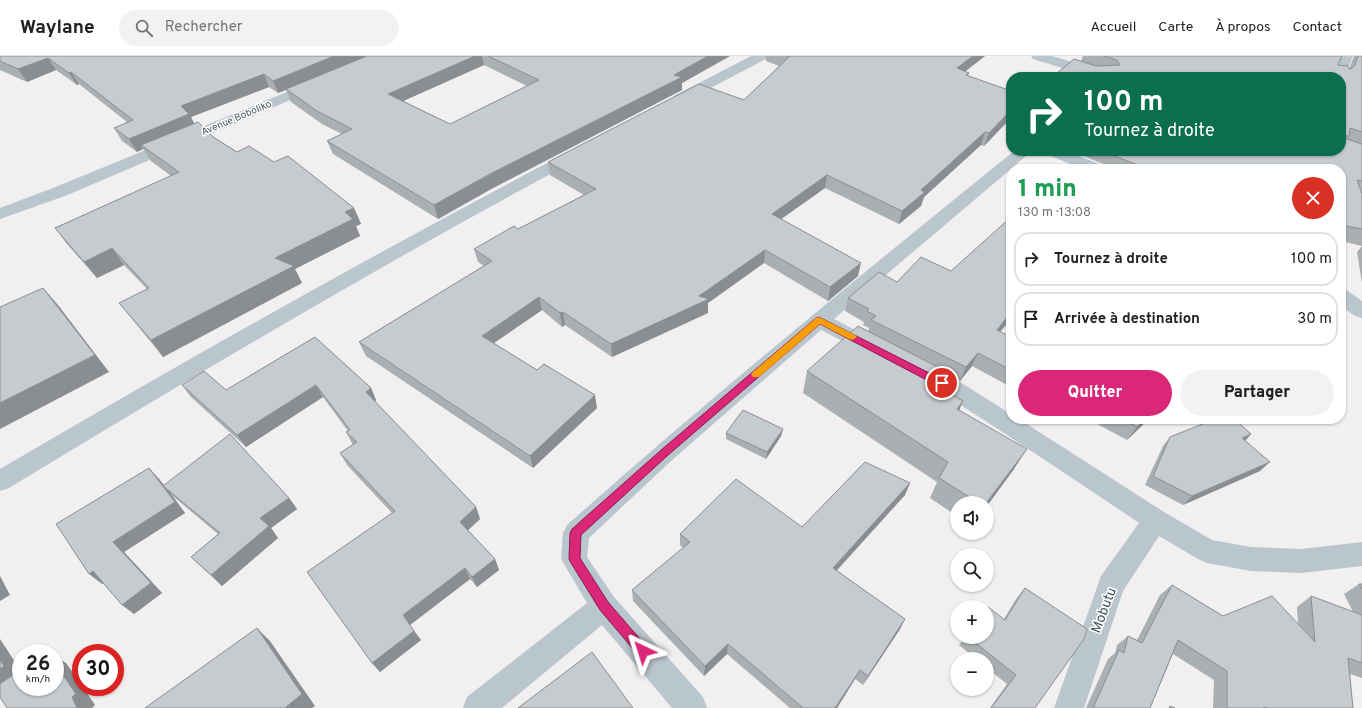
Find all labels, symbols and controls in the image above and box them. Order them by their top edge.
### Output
search box [119,10,399,46]
text: Waylane [20,16,95,40]
icon: search [133,17,155,39]
text: Rechercher [165,18,243,37]
text: Accueil [1090,19,1136,36]
text: Carte [1158,19,1193,36]
text: À propos [1215,19,1271,36]
text: Contact [1293,19,1342,36]
text: 100 m [1084,85,1164,121]
icon: right [1018,88,1070,140]
street label: Avenue Boboliko [199,98,274,139]
text: Tournez à droite [1084,120,1215,143]
text: 1 min [1018,175,1077,205]
button: close [1292,177,1334,219]
text: 130 m · 13:08 [1018,205,1091,221]
icon: right [1020,248,1042,270]
text: Tournez à droite [1054,250,1168,269]
text: 100 m [1291,250,1332,269]
icon: arrive [1020,308,1042,330]
text: Arrivée à destination [1054,310,1200,329]
text: 30 m [1297,310,1332,329]
pin [925,366,959,400]
button: Quitter [1018,370,1172,416]
button: Partager [1180,370,1334,416]
icon: arrive [931,372,953,394]
map controls [950,496,994,696]
button: sound [950,496,994,540]
button: search [950,548,994,592]
street label: Mobutu [1088,585,1121,636]
button: + [950,600,994,644]
position arrow [622,630,664,672]
speed limit sign: 30 [72,644,124,696]
text: 26 [26,652,50,678]
button: − [950,652,994,696]
text: km/h [26,673,50,686]

